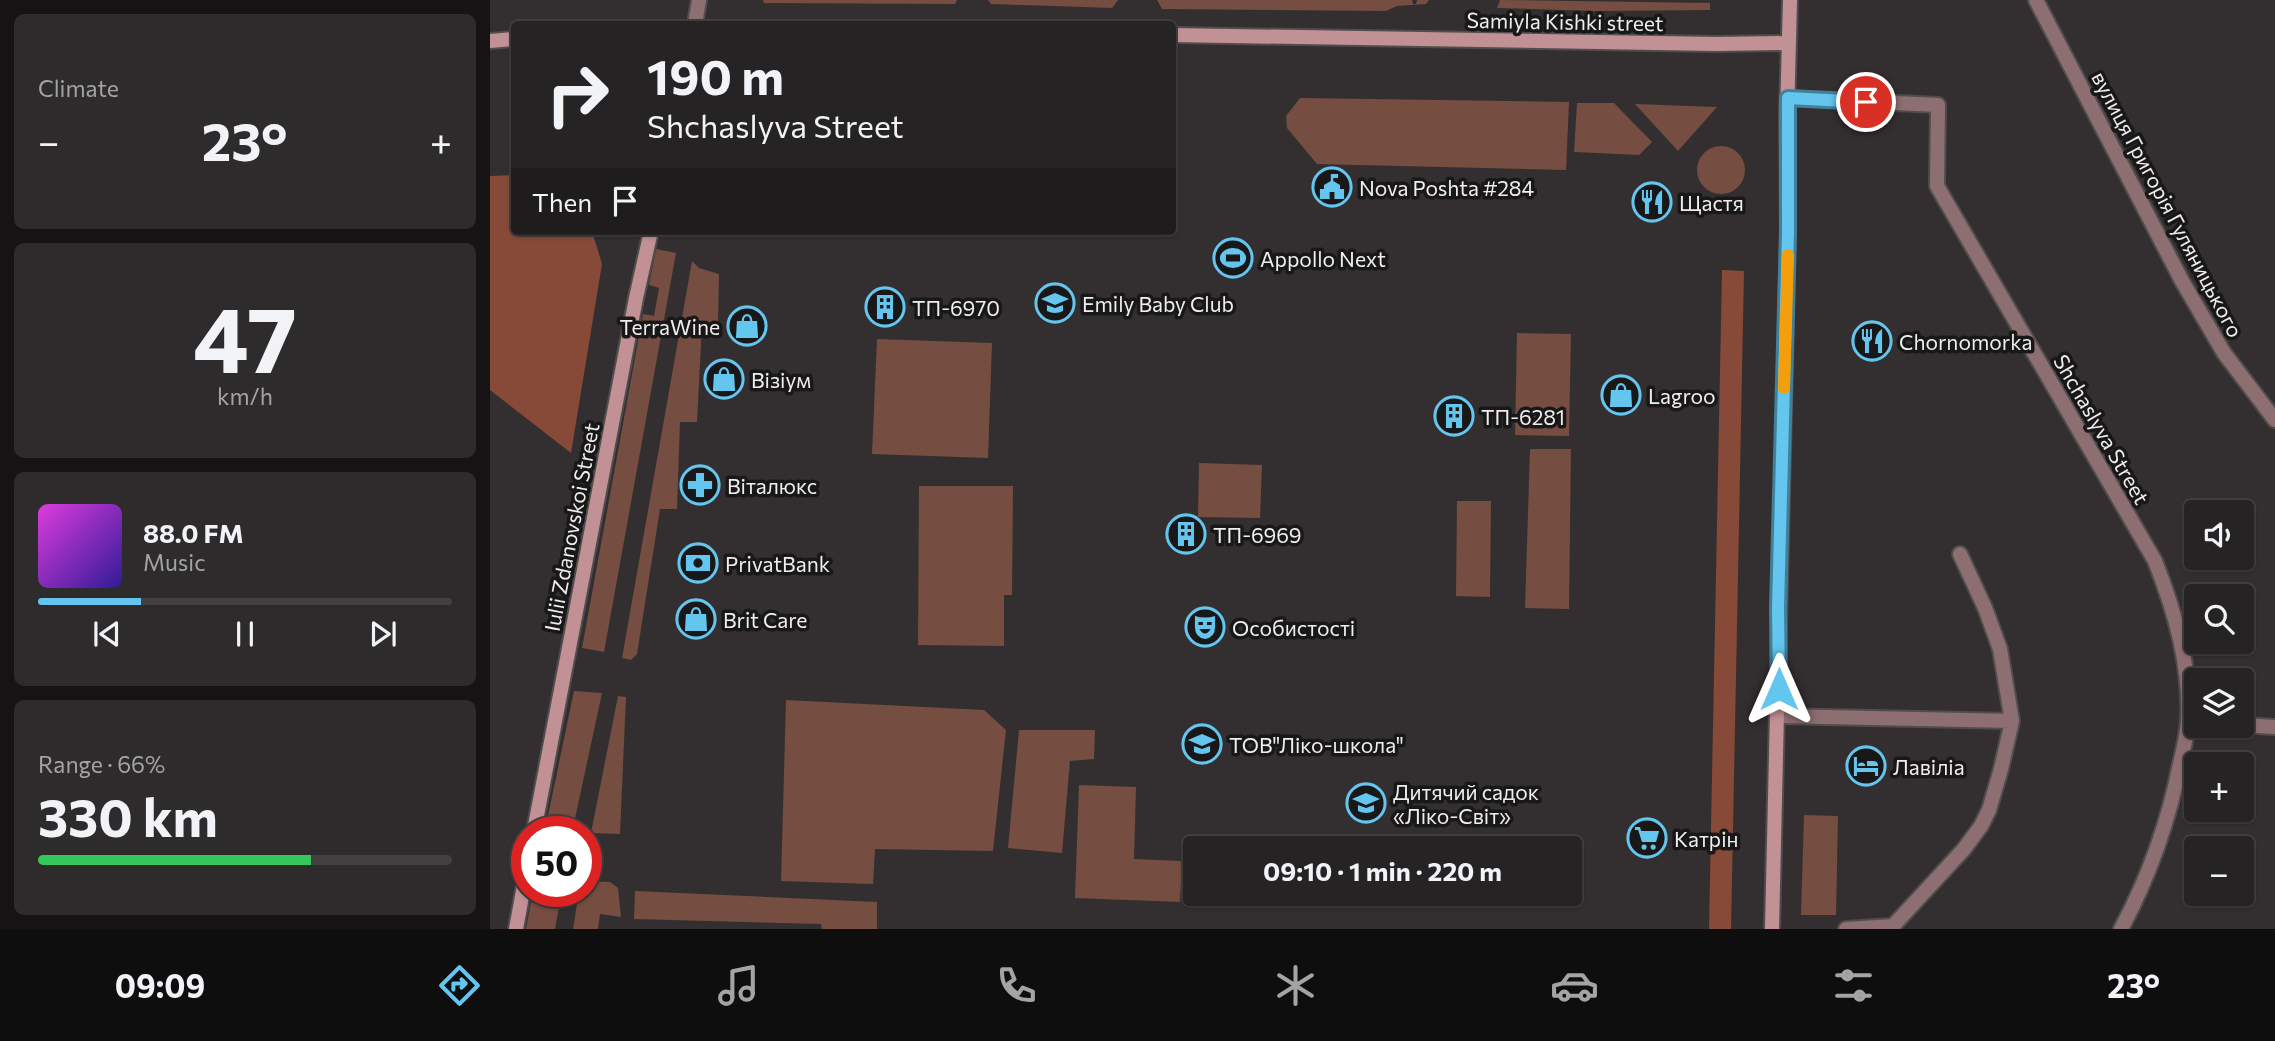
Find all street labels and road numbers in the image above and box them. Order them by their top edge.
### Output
street label: Samiyla Kishki street [1466,7,1664,35]
street label: вулиця Григорія Гуляницького [2087,67,2249,341]
street label: Shchaslyva Street [2049,350,2155,508]
street label: Iulii Zdanovskoi Street [539,421,603,633]

